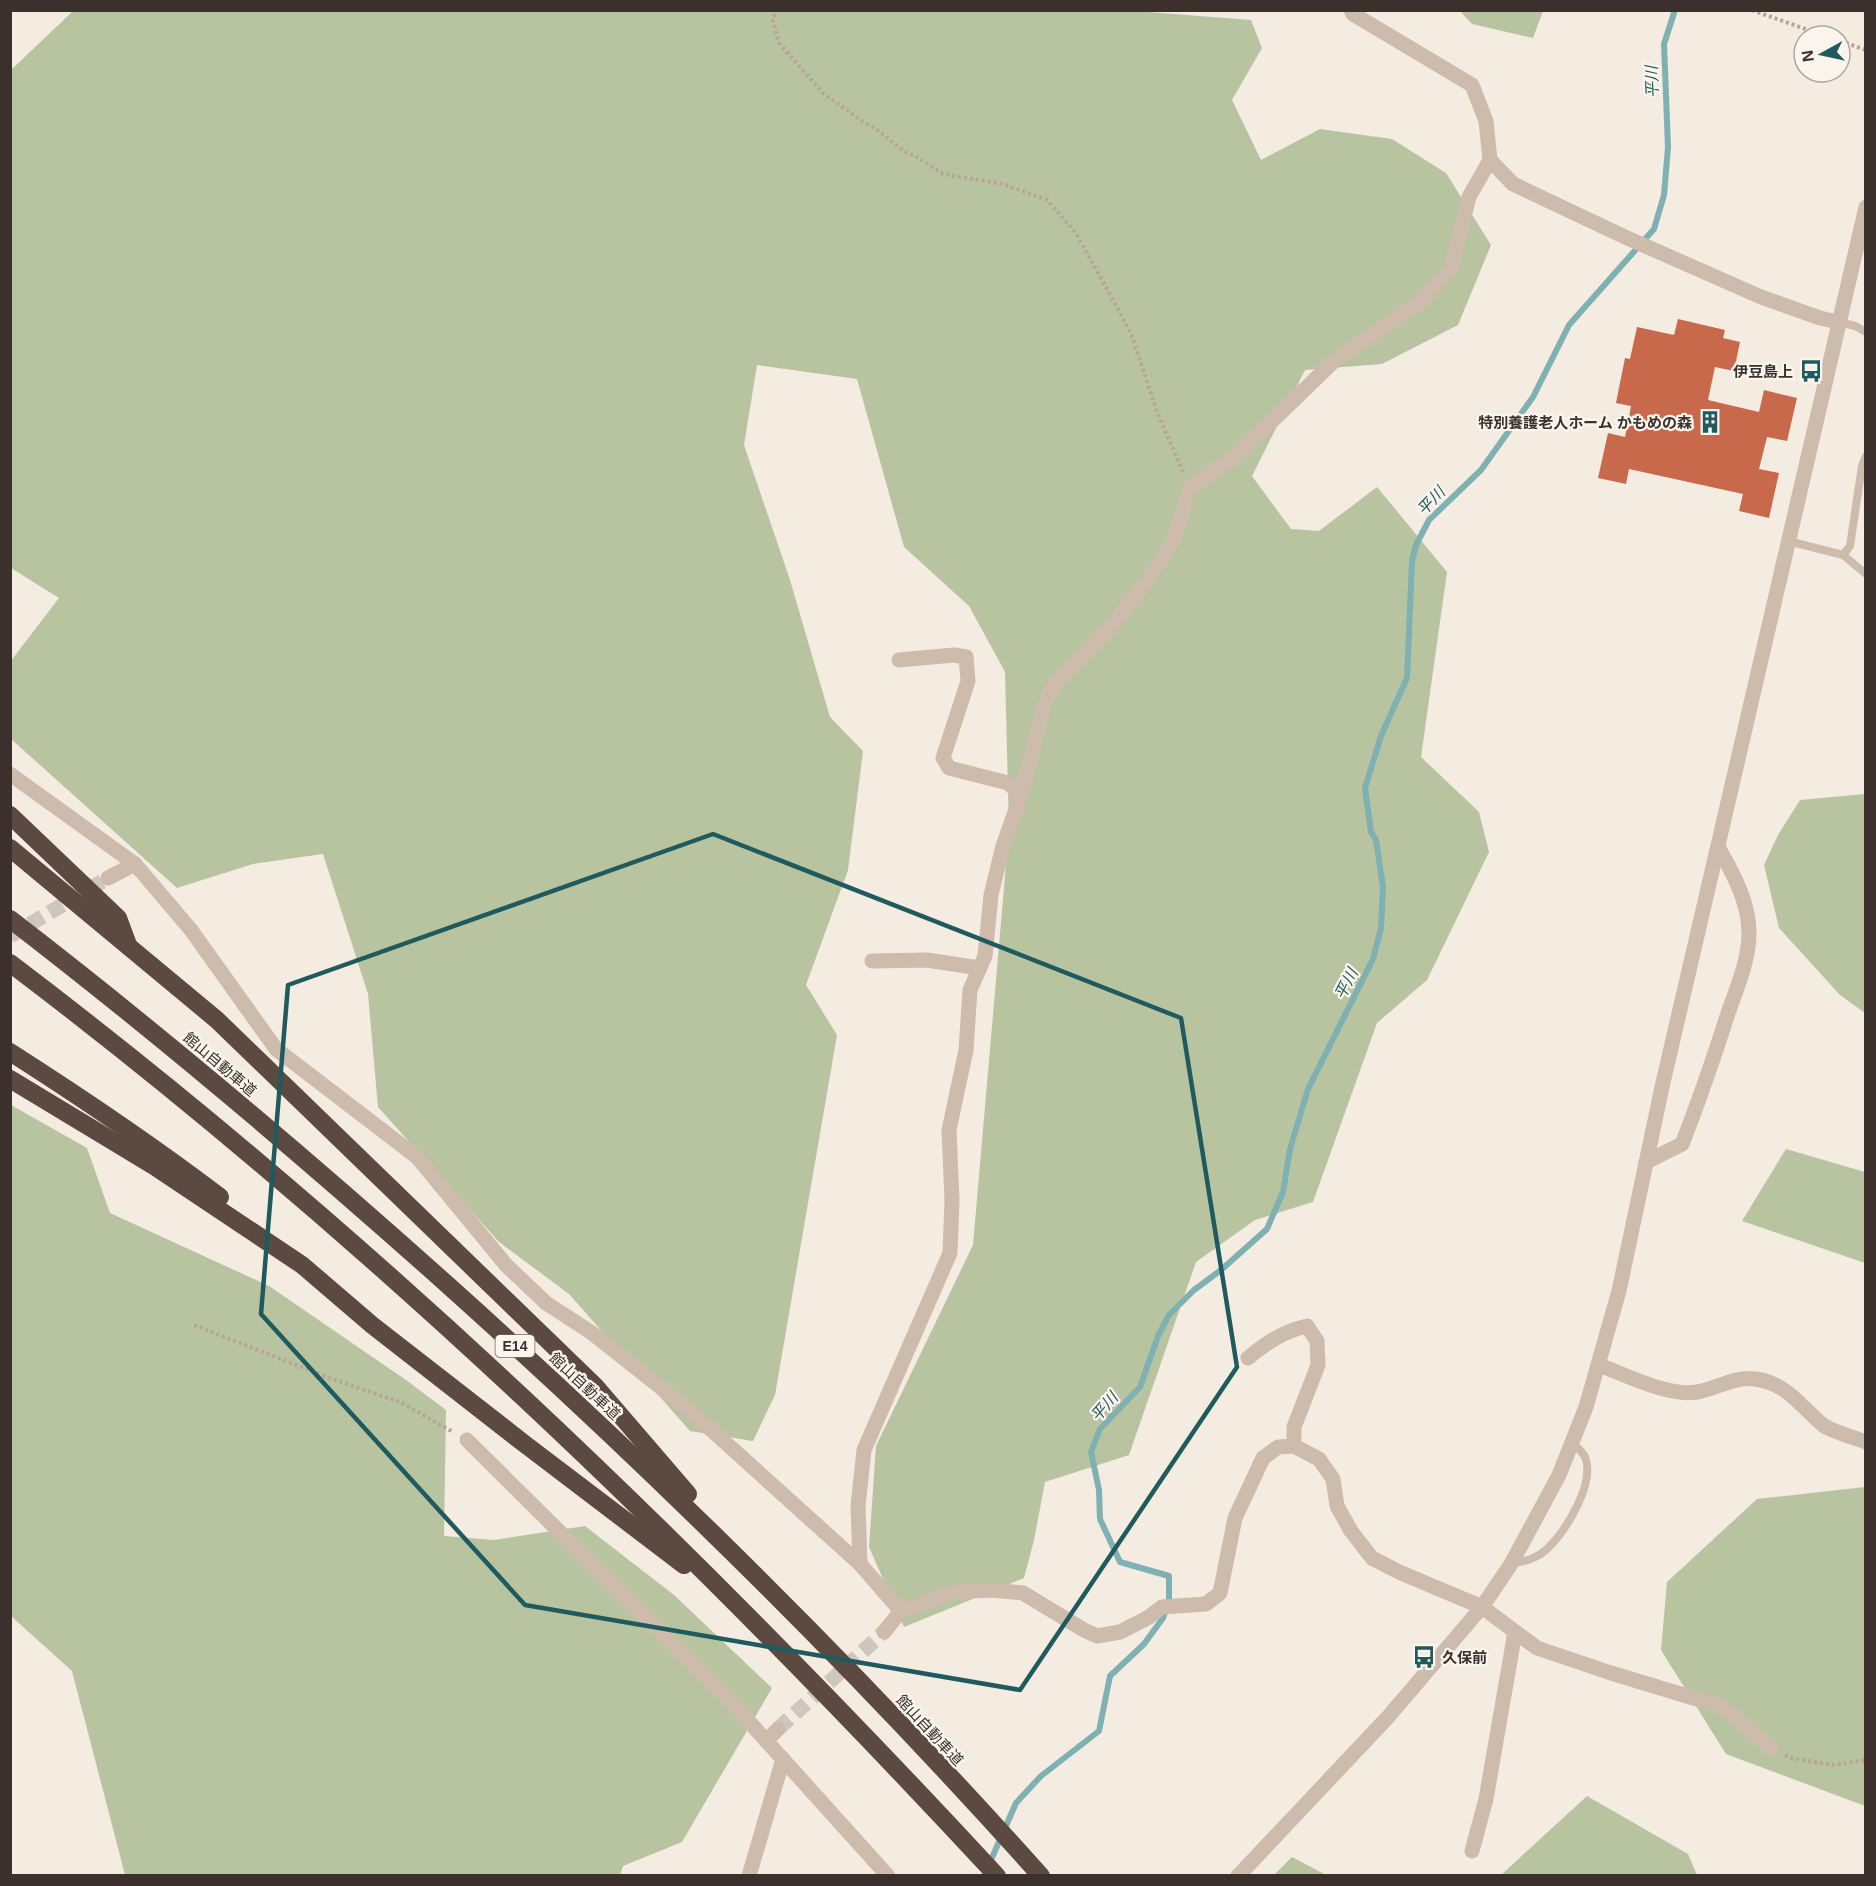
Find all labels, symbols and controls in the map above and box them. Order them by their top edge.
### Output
north arrow [1792,24,1852,84]
text: N [1798,49,1817,63]
water label: 平川 [1643,64,1661,98]
bus stop icon: 伊豆島上 [1798,358,1824,384]
place label: 伊豆島上 [1733,363,1793,380]
building icon: 特別養護老人ホーム かもめの森 [1697,409,1723,435]
place label: 特別養護老人ホーム かもめの森 [1478,414,1692,431]
water label: 平川 [1414,482,1449,519]
water label: 平川 [1331,964,1362,1002]
street label: 館山自動車道 [180,1029,260,1099]
road number: E14 [496,1335,534,1357]
street label: 館山自動車道 [546,1349,624,1423]
water label: 平川 [1087,1388,1122,1425]
bus stop icon: 久保前 [1411,1644,1437,1670]
place label: 久保前 [1442,1649,1487,1666]
street label: 館山自動車道 [893,1691,967,1769]

